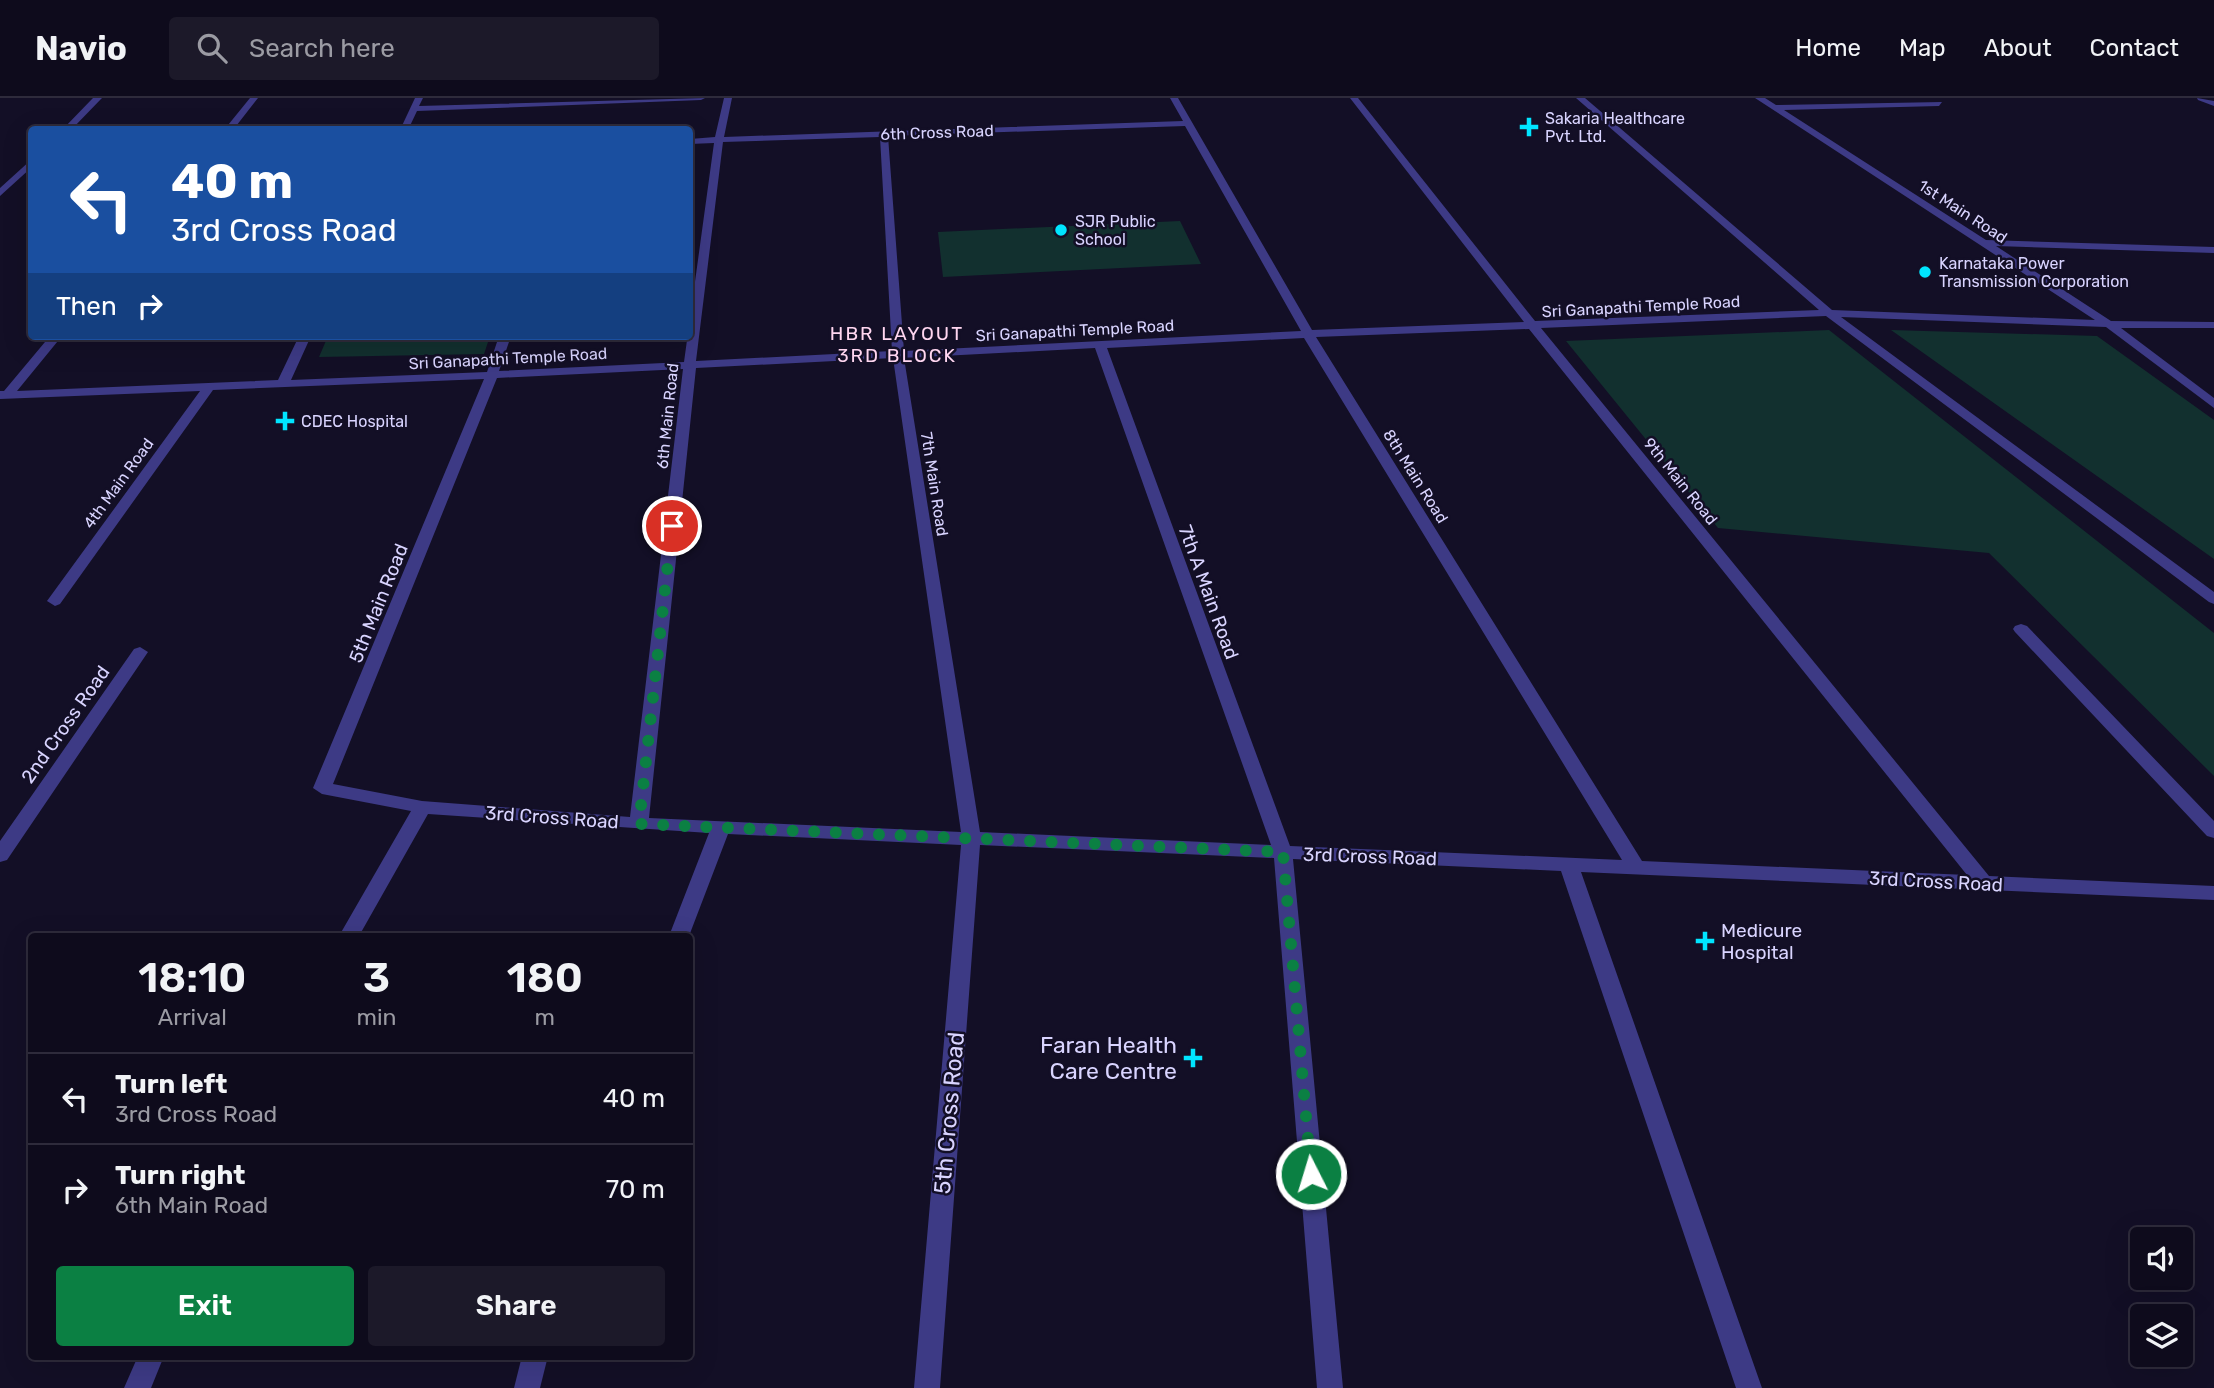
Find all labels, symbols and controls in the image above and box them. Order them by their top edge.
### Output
search box [169,17,659,80]
text: Navio [35,29,127,68]
icon: search [193,29,231,67]
text: Search here [249,33,395,64]
text: Home [1795,34,1861,62]
text: Map [1899,34,1946,62]
text: About [1984,34,2052,62]
text: Contact [2090,34,2179,62]
place label: Sakaria Healthcare Pvt. Ltd. [1545,109,1685,146]
marker: Sakaria Healthcare Pvt. Ltd. [1519,117,1539,137]
street label: 6th Cross Road [880,121,994,144]
text: 40 m [171,152,293,210]
icon: left [56,154,147,245]
street label: 1st Main Road [1915,176,2011,247]
text: 3rd Cross Road [171,211,397,249]
place label: SJR Public School [1075,212,1156,249]
marker: SJR Public School [1053,222,1069,238]
place label: Karnataka Power Transmission Corporation [1939,254,2129,291]
marker: Karnataka Power Transmission Corporation [1917,264,1933,280]
icon: right [131,287,169,325]
text: Then [56,291,117,322]
street label: Sri Ganapathi Temple Road [1541,292,1741,321]
street label: Sri Ganapathi Temple Road [975,316,1175,345]
district label: HBR LAYOUT 3RD BLOCK [830,322,964,367]
street label: Sri Ganapathi Temple Road [408,344,608,373]
street label: 6th Main Road [652,362,683,470]
marker: CDEC Hospital [275,411,295,431]
place label: CDEC Hospital [301,412,408,431]
street label: 8th Main Road [1379,426,1452,527]
street label: 7th Main Road [917,431,952,537]
street label: 9th Main Road [1640,434,1721,529]
street label: 4th Main Road [79,435,157,532]
pin [642,496,702,556]
icon: arrive [653,507,691,545]
street label: 7th A Main Road [1174,522,1243,662]
street label: 5th Main Road [344,540,413,666]
street label: 2nd Cross Road [16,661,114,788]
street label: 3rd Cross Road [484,801,620,834]
street label: 3rd Cross Road [1303,843,1437,870]
street label: 3rd Cross Road [1868,867,2004,896]
place label: Medicure Hospital [1721,919,1802,964]
marker: Medicure Hospital [1695,931,1715,951]
text: 18:10 [138,953,246,1003]
text: 3 [363,953,390,1003]
text: 180 [507,953,583,1003]
text: Arrival [158,1003,227,1031]
text: min [357,1003,396,1031]
text: m [534,1003,555,1031]
street label: 5th Cross Road [928,1031,970,1195]
place label: Faran Health Care Centre [1040,1031,1177,1085]
marker: Faran Health Care Centre [1183,1048,1203,1068]
text: Turn left [115,1069,227,1100]
icon: left [56,1080,94,1118]
text: 40 m [603,1083,665,1114]
text: 3rd Cross Road [115,1100,277,1128]
position arrow [1274,1137,1348,1211]
text: Turn right [115,1160,245,1191]
icon: right [56,1171,94,1209]
text: 70 m [606,1174,665,1205]
text: 6th Main Road [115,1191,268,1219]
map controls [2130,1227,2193,1367]
button: sound [2130,1227,2193,1290]
button: Exit [56,1266,354,1346]
button: Share [368,1266,665,1346]
button: layers [2130,1304,2193,1367]

